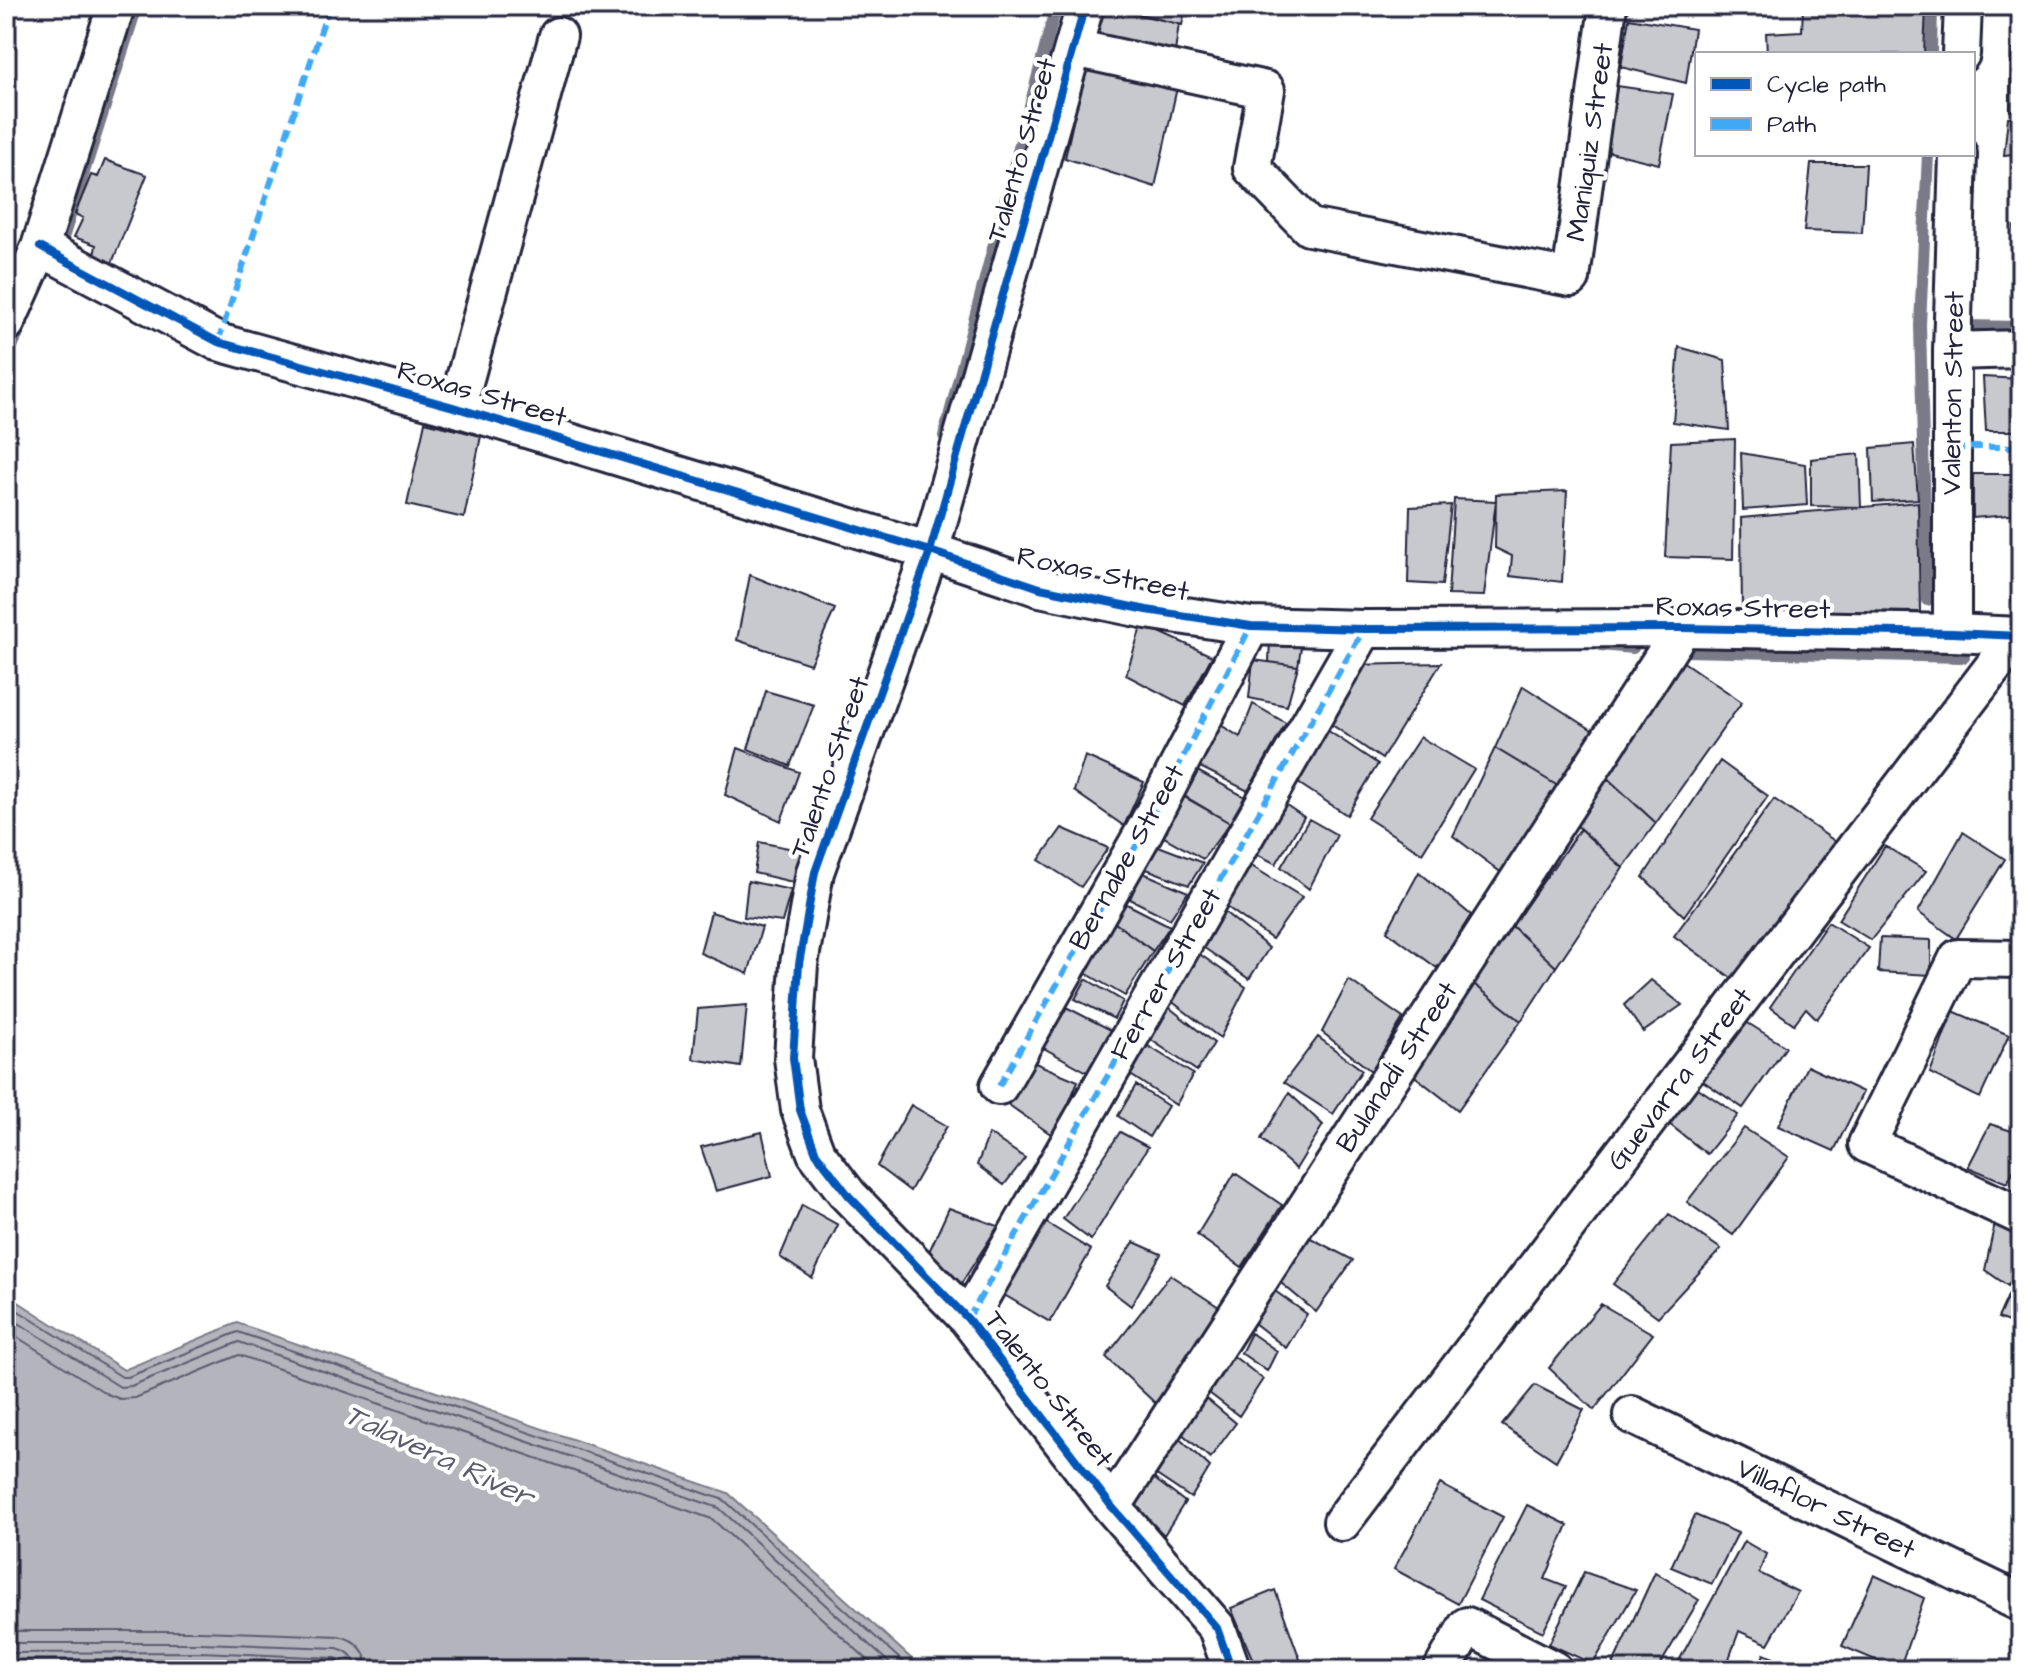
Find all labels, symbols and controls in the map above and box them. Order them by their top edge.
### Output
street label: Maniquiz Street [1557,40,1623,244]
legend [1695,52,1975,156]
street label: Talento Street [977,53,1067,247]
text: Cycle path [1767,68,1886,103]
text: Path [1767,108,1816,142]
street label: Valenton Street [1932,290,1974,495]
street label: Roxas Street [393,351,572,437]
street label: Roxas Street [1013,537,1193,611]
street label: Roxas Street [1655,587,1831,629]
street label: Talento Street [781,670,880,863]
street label: Bernabe Street [1060,756,1195,957]
street label: Ferrer Street [1101,880,1232,1068]
street label: Bulanadi Street [1327,973,1467,1160]
street label: Guevarra Street [1598,979,1762,1179]
street label: Talento Street [975,1302,1123,1476]
water label: Talavera River [338,1394,543,1520]
street label: Villaflor Street [1730,1449,1923,1569]

